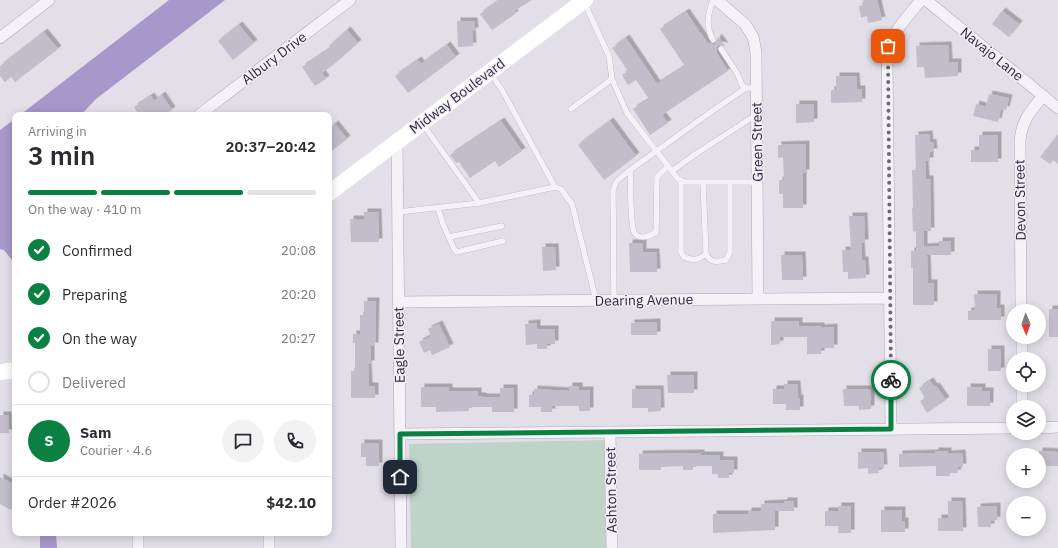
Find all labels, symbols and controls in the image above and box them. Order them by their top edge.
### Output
street label: Navajo Lane [957,23,1028,85]
street label: Albury Drive [238,27,310,88]
pin [871,29,905,63]
icon: bag [877,35,899,57]
street label: Midway Boulevard [406,54,508,138]
street label: Green Street [747,102,767,182]
text: Arriving in [28,123,87,140]
text: 20:37–20:42 [226,137,316,156]
text: 3 min [28,138,95,172]
street label: Devon Street [1010,159,1030,241]
text: On the way · 410 m [28,201,141,218]
icon: check [28,239,50,261]
text: Confirmed [62,241,132,260]
text: 20:08 [281,242,316,259]
icon: check [28,283,50,305]
text: Preparing [62,285,127,304]
text: 20:20 [281,286,316,303]
street label: Dearing Avenue [595,290,694,310]
north arrow [1006,304,1046,344]
map controls [1006,304,1046,536]
street label: Eagle Street [389,307,409,383]
icon: check [28,327,50,349]
text: On the way [62,329,137,348]
text: 20:27 [281,330,316,347]
button: locate [1006,352,1046,392]
courier [871,360,911,400]
icon: bike [880,369,902,391]
text: Delivered [62,373,126,392]
button: layers [1006,400,1046,440]
button: chat [222,420,264,462]
button: phone [274,420,316,462]
text: Sam [80,423,111,442]
text: S [44,431,54,450]
text: Courier · 4.6 [80,442,152,459]
street label: Ashton Street [601,447,621,533]
button: + [1006,448,1046,488]
pin [383,460,417,494]
icon: home [389,466,411,488]
text: Order #2026 [28,493,117,512]
text: $42.10 [266,493,316,512]
button: − [1006,496,1046,536]

